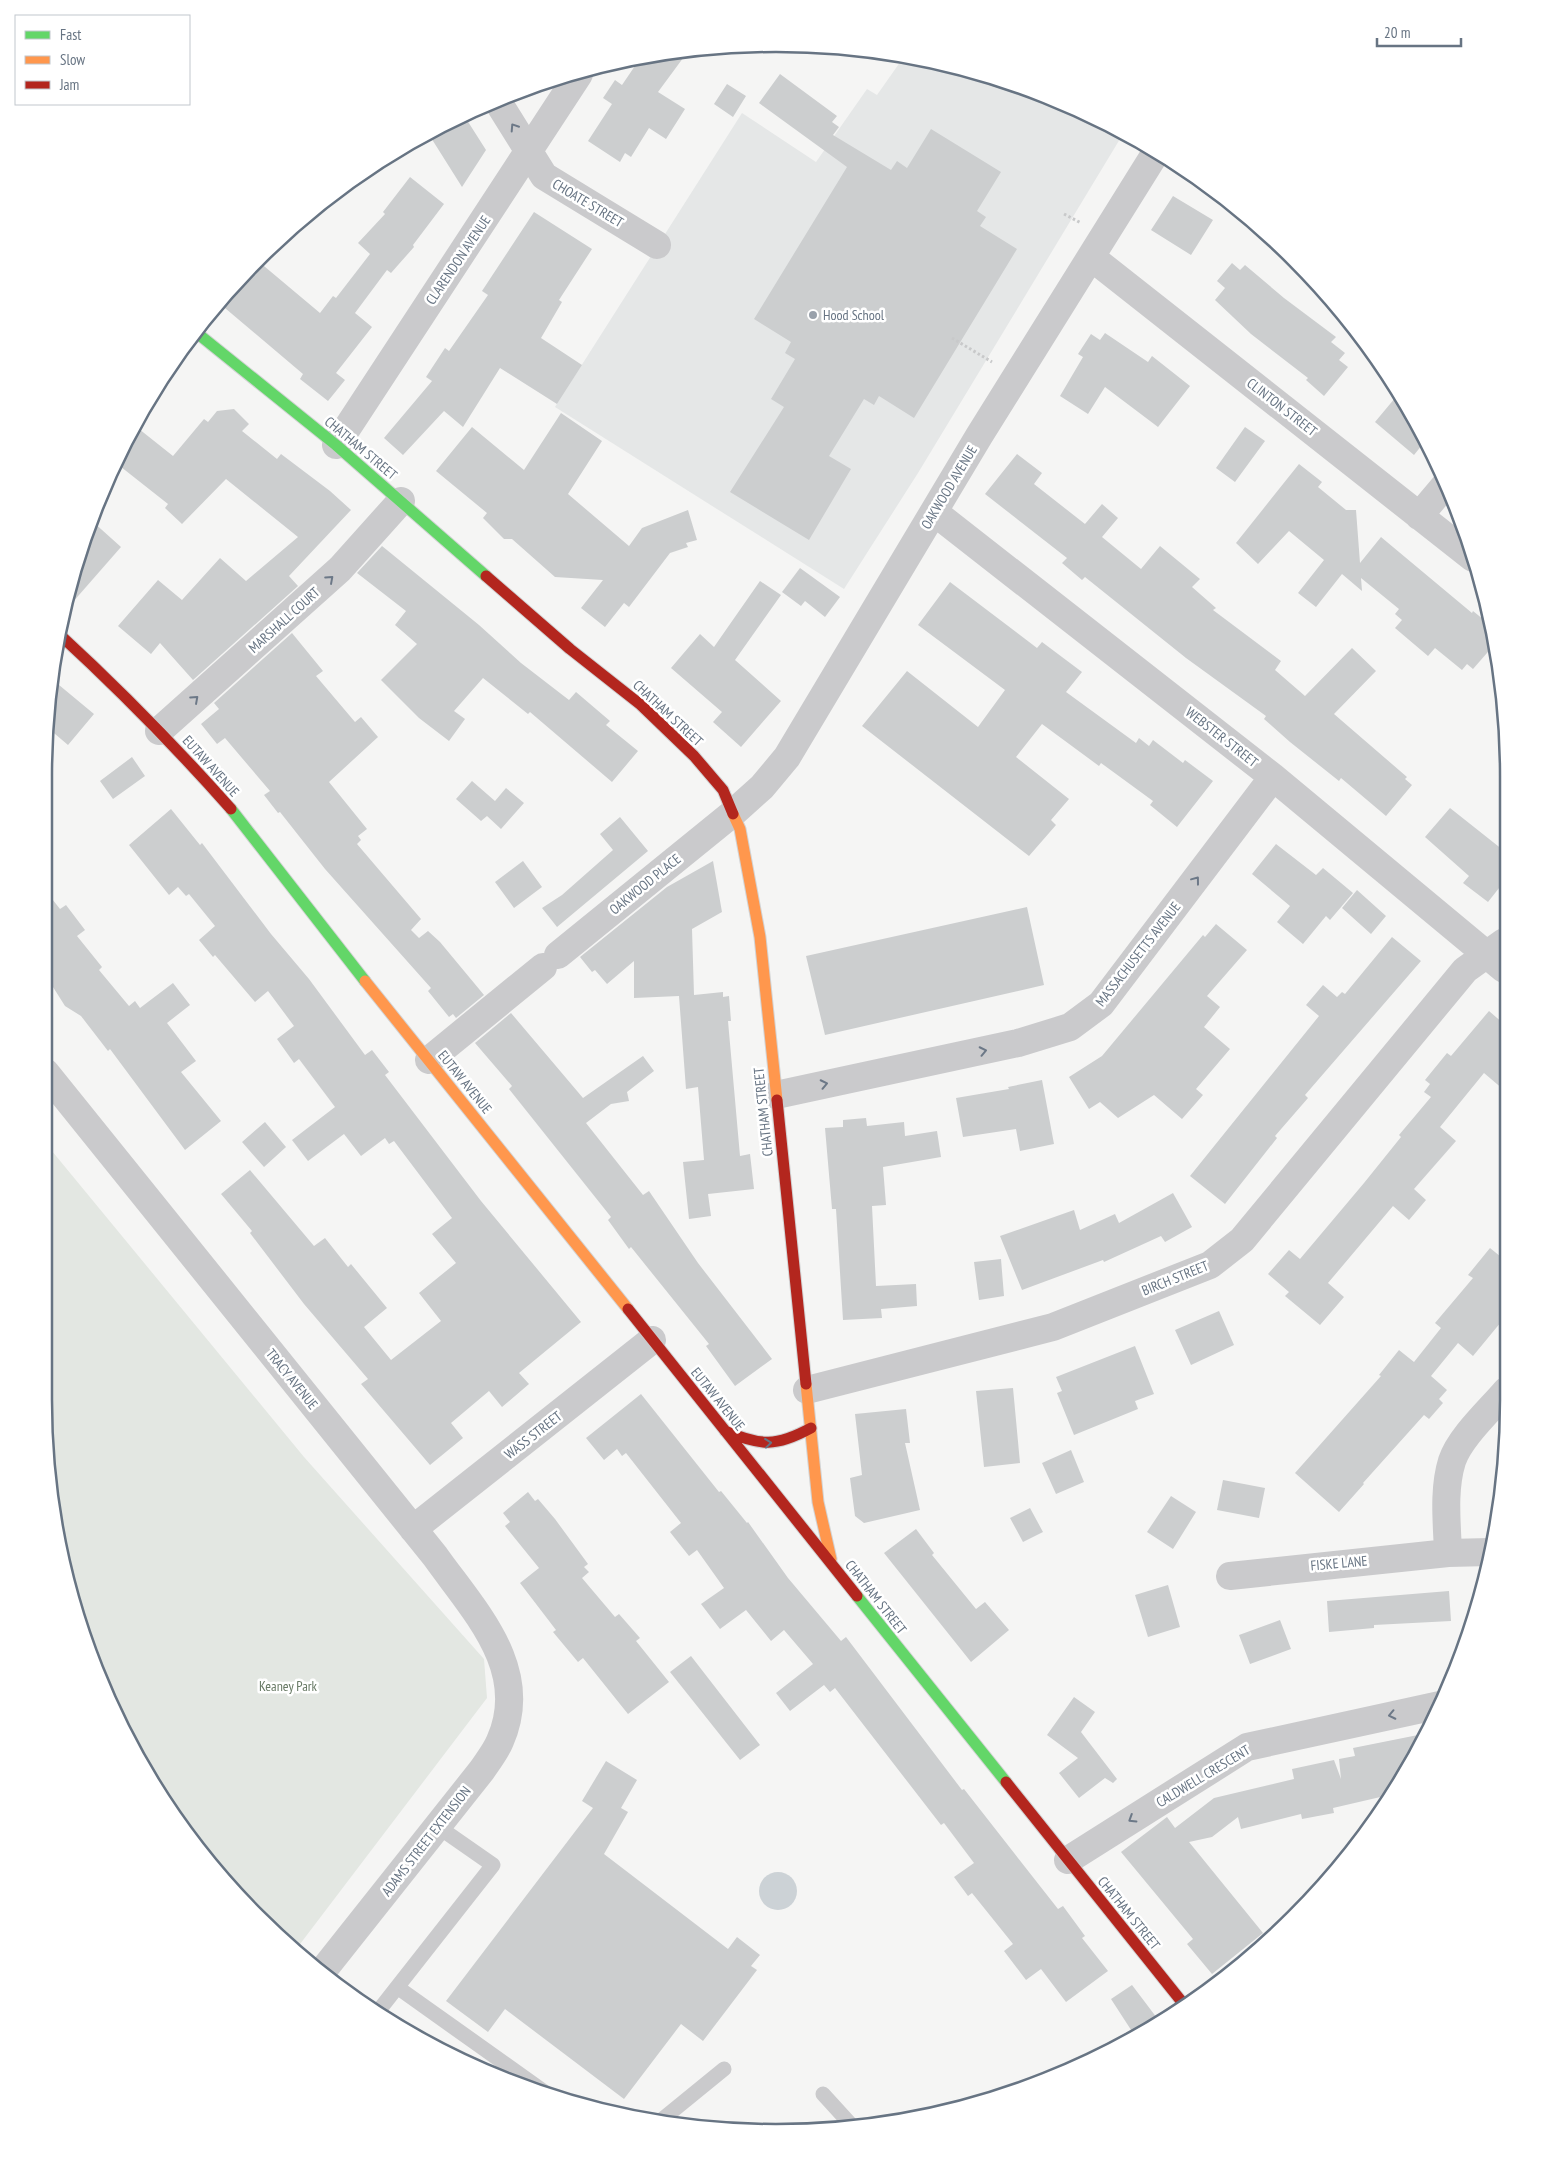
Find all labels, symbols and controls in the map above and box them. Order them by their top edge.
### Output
legend [15,15,190,105]
scale bar [1377,15,1461,47]
text: 20 m [1384,23,1410,42]
text: Fast [60,25,81,44]
text: Slow [60,50,85,69]
text: Jam [59,75,79,94]
one-way arrow [511,123,520,132]
street label: CHOATE STREET [549,175,627,232]
street label: CLARENDON AVENUE [422,212,494,308]
place label: Hood School [823,306,885,324]
marker: Hood School [807,309,819,321]
street label: CLINTON STREET [1243,374,1321,440]
street label: CHATHAM STREET [321,412,402,484]
street label: OAKWOOD AVENUE [917,442,981,532]
one-way arrow [324,576,333,585]
street label: MARSHALL COURT [245,583,324,657]
street label: CHATHAM STREET [629,676,707,751]
one-way arrow [190,696,199,705]
street label: WEBSTER STREET [1182,703,1262,771]
street label: EUTAW AVENUE [179,732,243,800]
street label: OAKWOOD PLACE [606,850,684,918]
one-way arrow [1190,876,1199,886]
street label: MASSACHUSETTS AVENUE [1092,898,1184,1010]
one-way arrow [979,1046,987,1056]
street label: EUTAW AVENUE [434,1047,496,1117]
street label: CHATHAM STREET [749,1066,777,1157]
one-way arrow [820,1080,828,1090]
street label: BIRCH STREET [1139,1256,1212,1300]
street label: TRACY AVENUE [262,1345,322,1413]
street label: EUTAW AVENUE [687,1364,749,1434]
street label: WASS STREET [501,1407,566,1463]
one-way arrow [764,1438,772,1449]
street label: FISKE LANE [1310,1552,1368,1574]
street label: CHATHAM STREET [841,1556,911,1638]
park label: Keaney Park [259,1677,318,1695]
one-way arrow [1388,1709,1397,1720]
street label: CALDWELL CRESCENT [1153,1740,1254,1811]
street label: ADAMS STREET EXTENSION [377,1782,475,1900]
one-way arrow [1128,1813,1137,1823]
street label: CHATHAM STREET [1094,1873,1165,1954]

